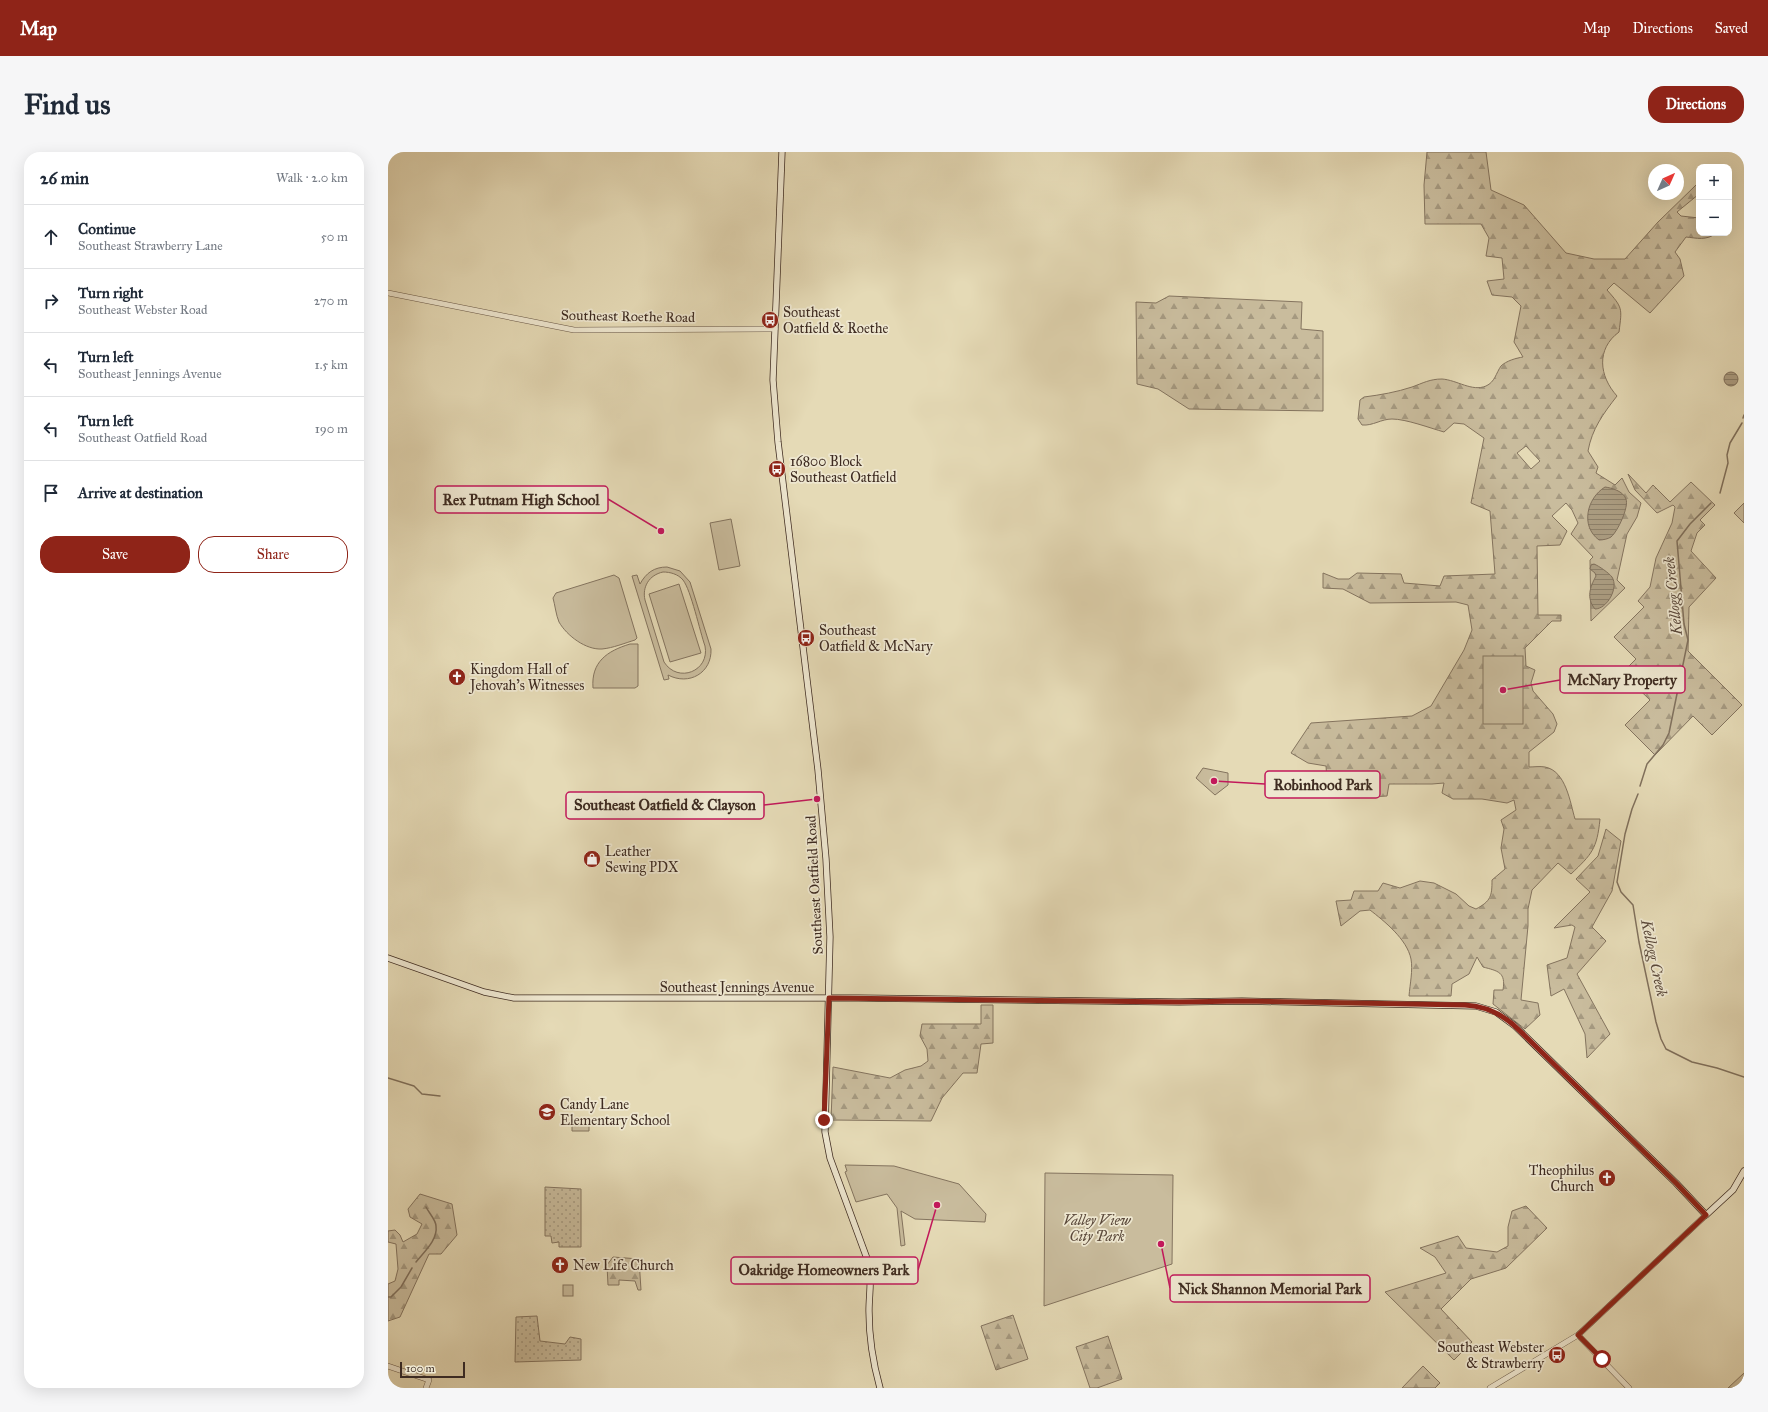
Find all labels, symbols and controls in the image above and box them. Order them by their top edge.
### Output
text: Map [20,17,57,40]
text: Map [1583,20,1610,37]
text: Directions [1632,20,1693,37]
text: Saved [1715,20,1748,37]
button: Directions [1648,86,1744,123]
text: Find us [24,87,110,122]
north arrow [1648,164,1684,200]
map controls [1696,164,1732,236]
button: + [1696,164,1732,200]
text: 26 min [40,168,89,189]
text: Walk · 2.0 km [276,170,348,186]
button: − [1696,200,1732,236]
text: Continue [78,220,136,238]
icon: ahead [40,226,62,248]
text: 50 m [321,229,348,245]
text: Southeast Strawberry Lane [78,238,223,254]
text: Turn right [78,284,143,302]
icon: right [40,290,62,312]
text: 270 m [314,293,348,309]
text: Southeast Webster Road [78,302,208,318]
place label: Southeast Oatfield & Roethe [783,304,889,337]
street label: Southeast Roethe Road [561,307,695,326]
bus stop icon: Southeast Oatfield & Roethe [760,310,780,330]
text: Turn left [78,348,134,366]
icon: left [40,354,62,376]
text: 1.5 km [315,357,348,373]
text: Southeast Jennings Avenue [78,366,222,382]
text: Turn left [78,412,134,430]
icon: left [40,418,62,440]
text: 190 m [315,421,348,437]
text: Southeast Oatfield Road [78,430,207,446]
place label: 16800 Block Southeast Oatfield [790,453,896,486]
bus stop icon: 16800 Block Southeast Oatfield [767,459,787,479]
icon: arrive [40,482,62,504]
text: Arrive at destination [78,484,203,502]
callout: Rex Putnam High School [435,486,608,513]
text: Rex Putnam High School [443,491,600,510]
button: Save [40,536,190,573]
button: Share [198,536,348,573]
water label: Kellogg Creek [1660,556,1686,637]
place label: Southeast Oatfield & McNary [819,622,933,655]
bus stop icon: Southeast Oatfield & McNary [796,628,816,648]
place label: Kingdom Hall of Jehovah’s Witnesses [468,661,584,695]
callout: McNary Property [1560,666,1685,693]
church icon: Kingdom Hall of Jehovah’s Witnesses [447,667,467,687]
text: McNary Property [1567,671,1678,690]
callout: Robinhood Park [1265,771,1380,798]
text: Robinhood Park [1273,776,1374,794]
callout: Southeast Oatfield & Clayson [566,792,764,819]
text: Southeast Oatfield & Clayson [574,796,757,815]
street label: Southeast Oatfield Road [802,815,827,955]
place label: Leather Sewing PDX [605,843,679,876]
shop icon: Leather Sewing PDX [582,849,602,869]
water label: Kellogg Creek [1637,917,1671,999]
street label: Southeast Jennings Avenue [660,979,815,997]
place label: Candy Lane Elementary School [560,1096,670,1129]
school or university icon: Candy Lane Elementary School [537,1102,557,1122]
route end [815,1111,833,1129]
place label: Theophilus Church [1529,1162,1594,1195]
church icon: Theophilus Church [1597,1168,1617,1188]
park label: Valley View City Park [1063,1212,1132,1245]
church icon: New Life Church [550,1255,570,1275]
place label: New Life Church [573,1257,674,1274]
callout: Oakridge Homeowners Park [731,1257,918,1284]
text: Oakridge Homeowners Park [739,1261,910,1280]
callout: Nick Shannon Memorial Park [1170,1275,1370,1302]
text: Nick Shannon Memorial Park [1178,1280,1363,1298]
place label: Southeast Webster & Strawberry [1437,1339,1545,1372]
bus stop icon: Southeast Webster & Strawberry [1547,1345,1567,1365]
route start [1593,1350,1611,1368]
scale bar [400,1360,465,1379]
text: 100 m [406,1362,435,1375]

